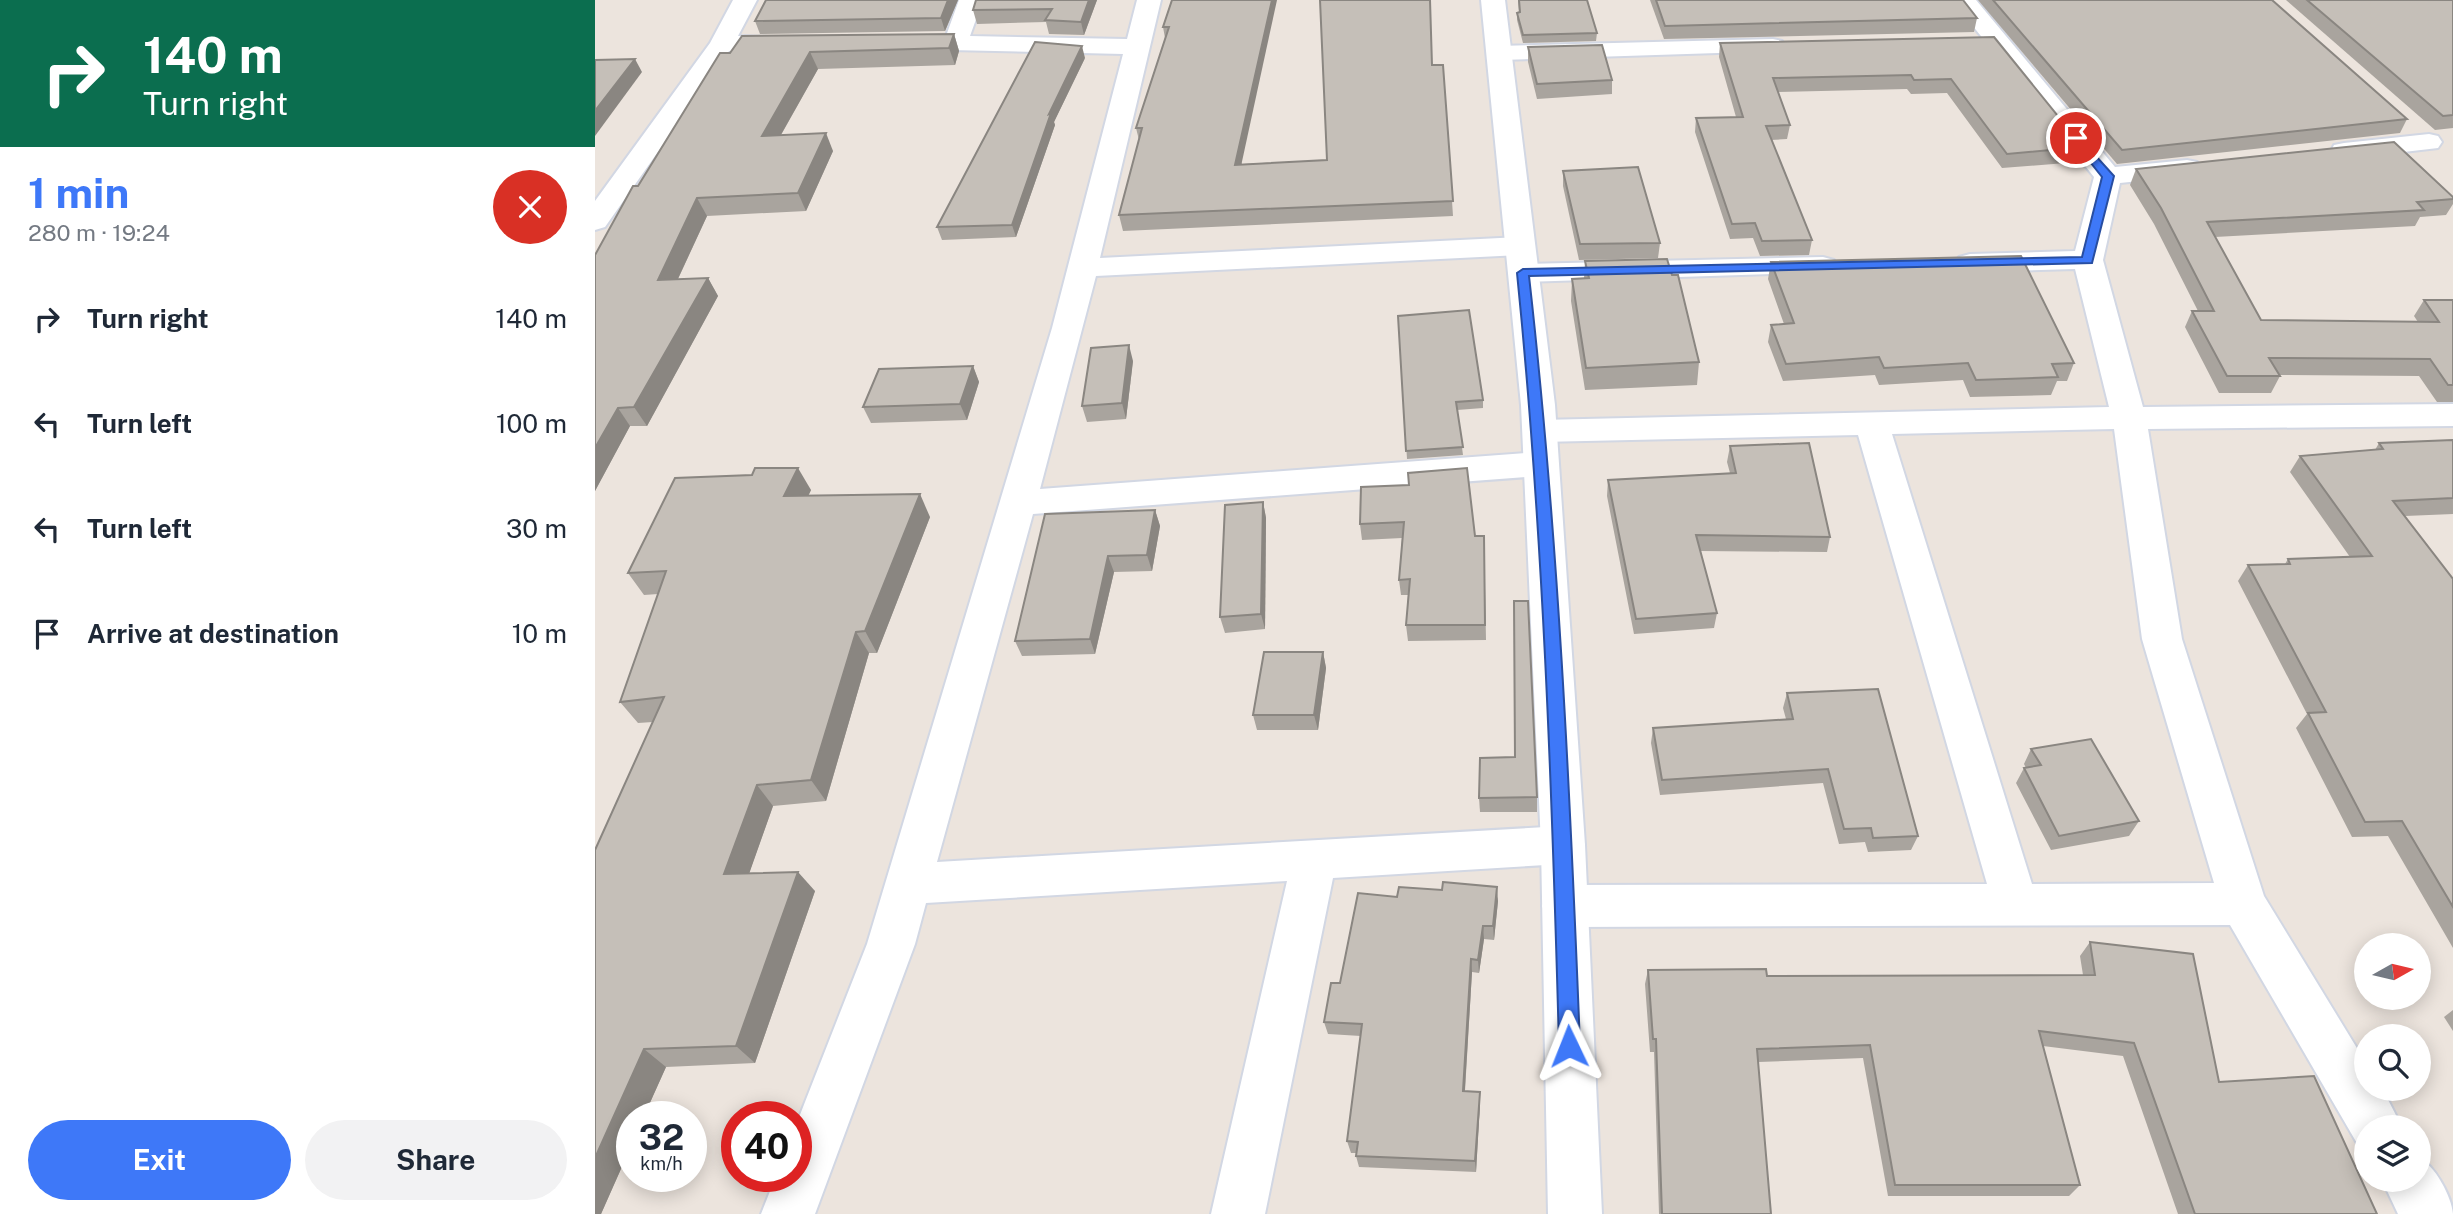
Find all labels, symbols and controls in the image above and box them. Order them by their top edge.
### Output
text: 140 m [143,26,283,84]
icon: right [28,28,119,119]
text: Turn right [143,85,288,122]
pin [2046,108,2106,168]
icon: arrive [2057,119,2095,157]
text: 1 min [28,168,129,217]
button: close [493,170,567,244]
text: 280 m · 19:24 [28,219,170,246]
icon: right [28,300,66,338]
text: Turn right [87,303,209,334]
text: 140 m [495,303,567,334]
icon: left [28,405,66,443]
text: Turn left [87,408,192,439]
text: 100 m [496,408,567,439]
icon: left [28,510,66,548]
text: Turn left [87,513,192,544]
text: 30 m [506,513,567,544]
icon: arrive [28,615,66,653]
text: Arrive at destination [87,618,339,649]
text: 10 m [512,618,567,649]
north arrow [2354,933,2431,1010]
map controls [2354,933,2431,1192]
position arrow [1532,1009,1606,1083]
button: search [2354,1024,2431,1101]
speed limit sign: 40 [721,1101,812,1192]
button: layers [2354,1115,2431,1192]
text: 32 [639,1117,684,1158]
button: Exit [28,1120,291,1200]
button: Share [305,1120,567,1200]
text: km/h [640,1153,683,1174]

